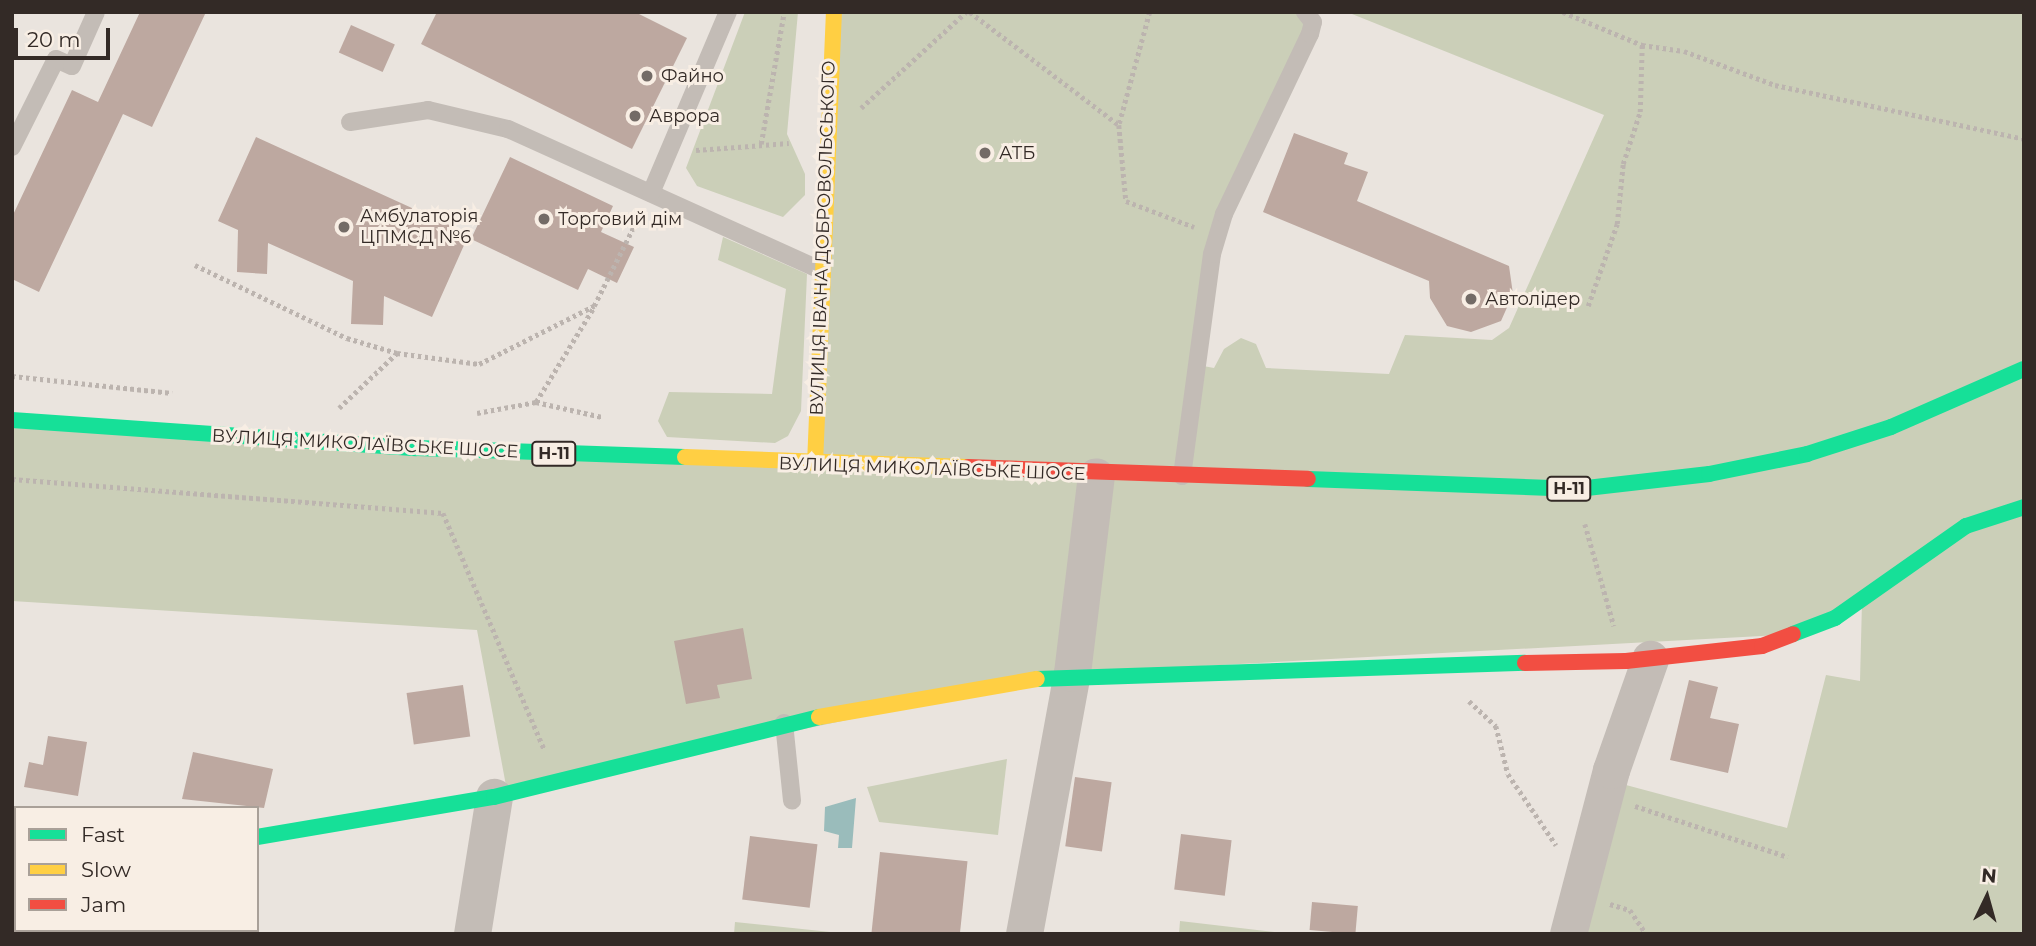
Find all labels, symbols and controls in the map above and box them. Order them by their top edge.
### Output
scale bar [18,14,114,58]
text: 20 m [27,27,81,52]
street label: ВУЛИЦЯ ІВАНА ДОБРОВОЛЬСЬКОГО [806,60,840,416]
place label: Файно [661,65,724,87]
marker: Файно [639,68,655,84]
place label: Аврора [649,105,720,127]
marker: Аврора [627,108,643,124]
place label: АТБ [999,142,1035,164]
marker: АТБ [977,145,993,161]
place label: Амбулаторія ЦПМСД №6 [360,206,478,248]
place label: Торговий дім [558,208,682,230]
marker: Торговий дім [536,211,552,227]
marker: Амбулаторія ЦПМСД №6 [334,217,354,237]
place label: Автолідер [1485,288,1580,310]
marker: Автолідер [1463,291,1479,307]
street label: ВУЛИЦЯ МИКОЛАЇВСЬКЕ ШОСЕ [211,425,519,463]
road number: Н-11 [531,442,577,467]
street label: ВУЛИЦЯ МИКОЛАЇВСЬКЕ ШОСЕ [778,453,1086,485]
road number: Н-11 [1546,476,1592,502]
legend [14,806,259,932]
text: Fast [81,822,125,847]
text: Slow [81,857,131,882]
north arrow [1952,862,2022,932]
text: N [1980,863,1998,888]
text: Jam [81,892,126,917]

